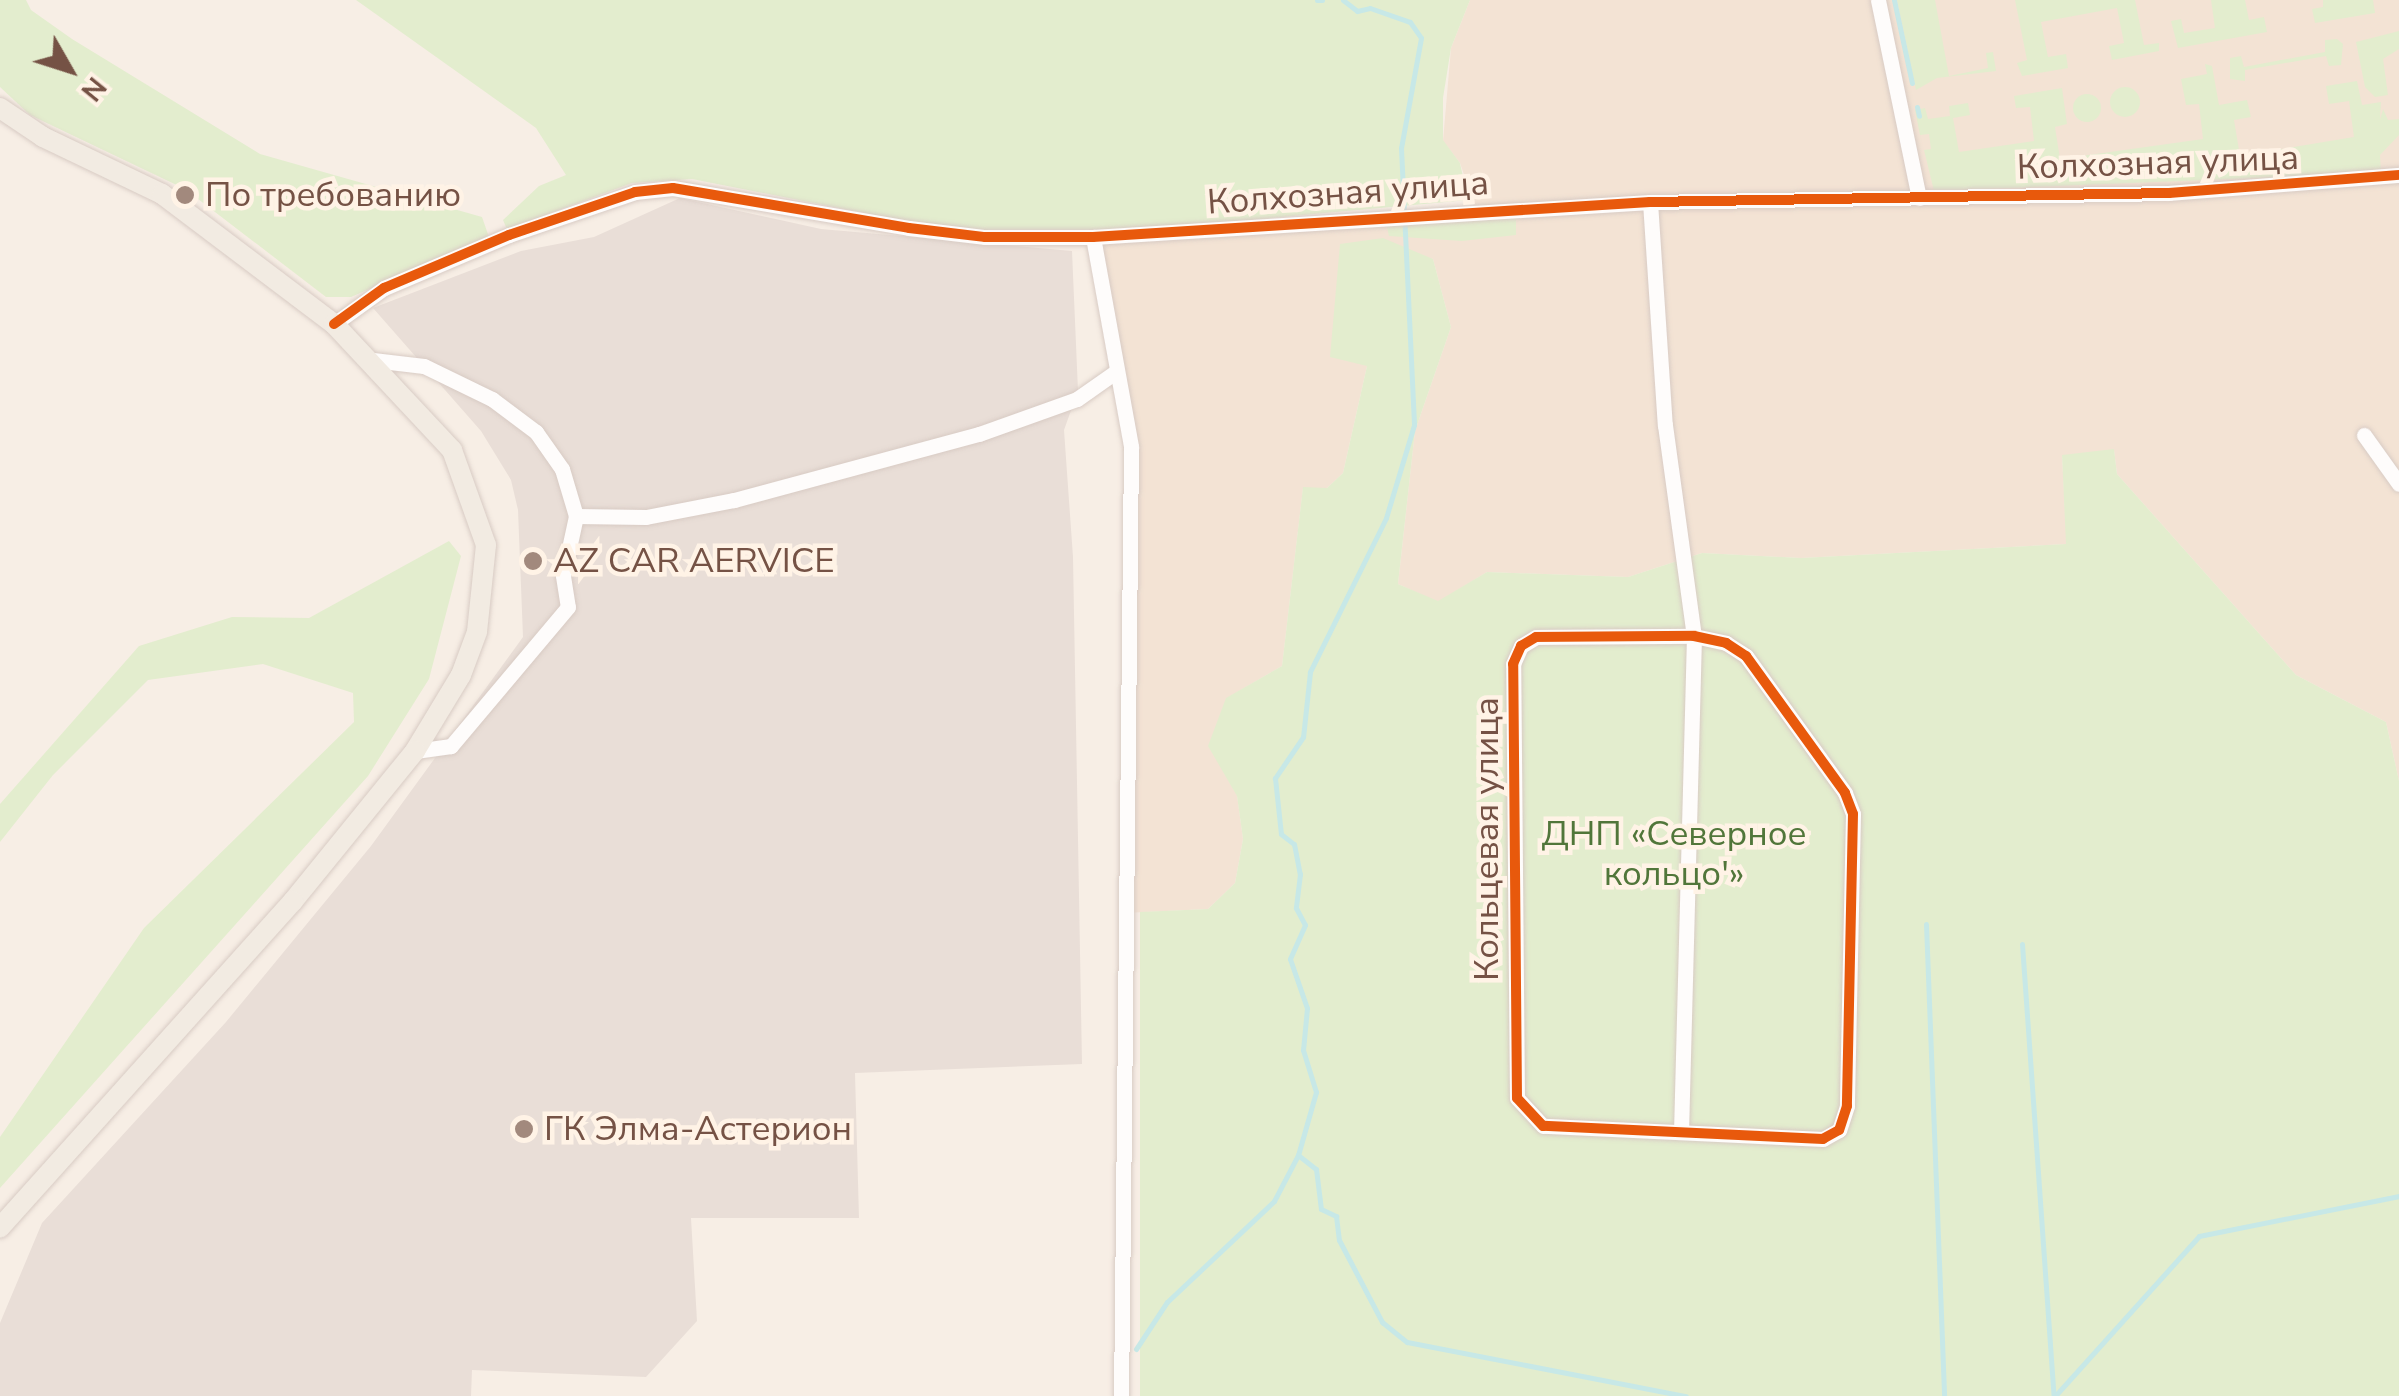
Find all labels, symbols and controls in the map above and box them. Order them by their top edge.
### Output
north arrow [20,20,120,120]
text: N [72,69,115,109]
street label: Колхозная улица [2016,137,2300,189]
street label: Колхозная улица [1206,162,1490,224]
place label: По требованию [205,174,461,216]
marker: По требованию [174,184,196,206]
place label: AZ CAR AERVICE [553,540,835,582]
marker: AZ CAR AERVICE [522,550,544,572]
street label: Кольцевая улица [1466,697,1508,981]
park label: ДНП «Северное кольцо'» [1541,813,1807,895]
place label: ГК Элма-Астерион [544,1108,852,1150]
marker: ГК Элма-Астерион [513,1118,535,1140]

